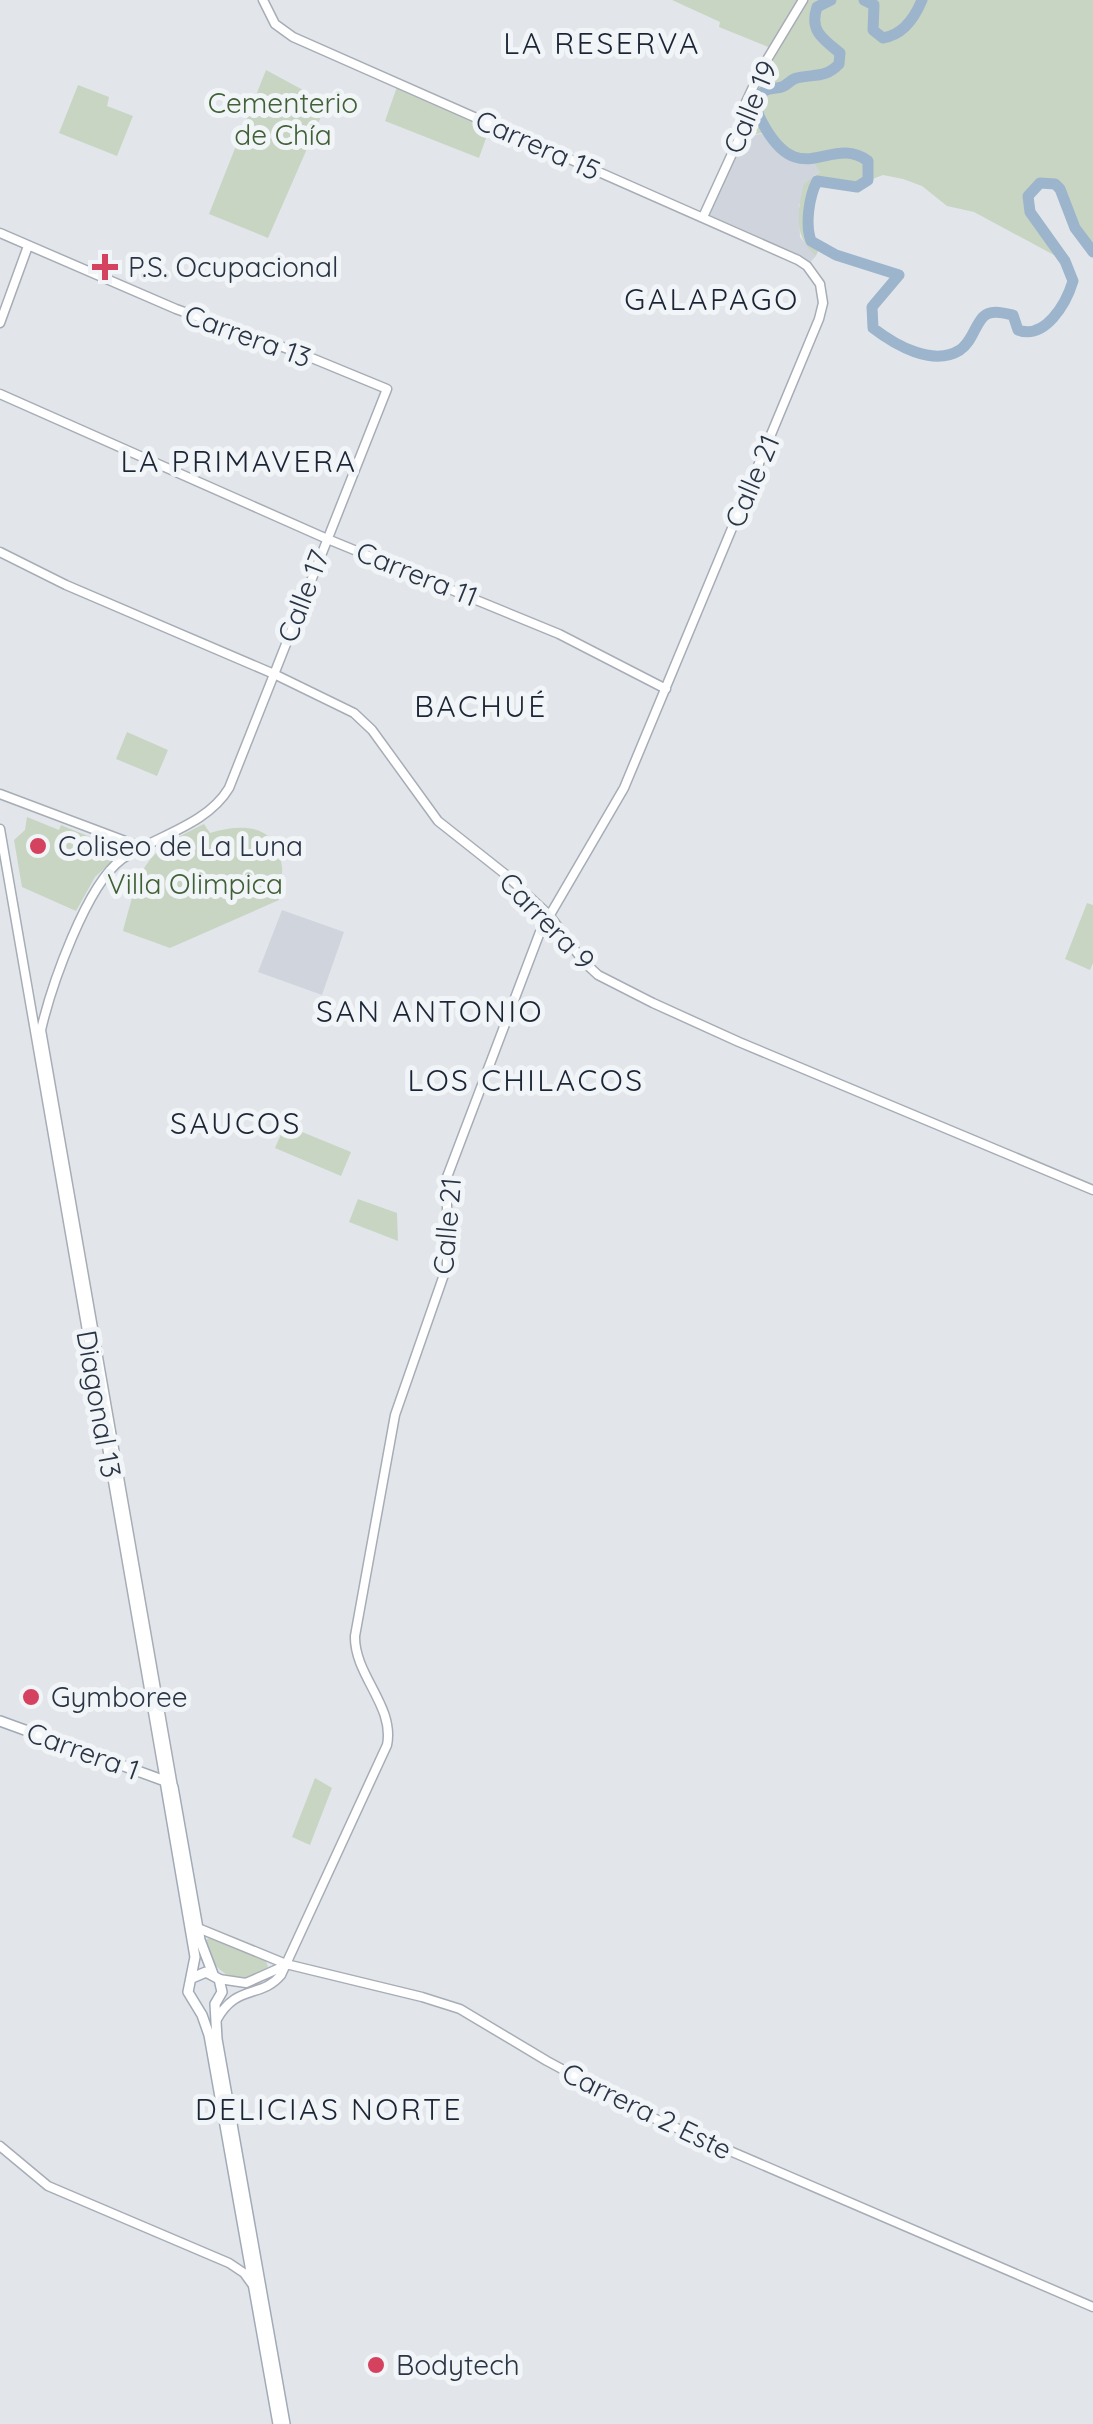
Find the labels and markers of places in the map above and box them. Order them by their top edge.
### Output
place label: P.S. Ocupacional [128,249,338,284]
marker: P.S. Ocupacional [92,254,118,280]
place label: Coliseo de La Luna [58,828,303,863]
marker: Coliseo de La Luna [27,835,49,857]
place label: Gymboree [51,1679,188,1714]
marker: Gymboree [20,1686,42,1708]
place label: Bodytech [396,2347,520,2382]
marker: Bodytech [365,2354,387,2376]

